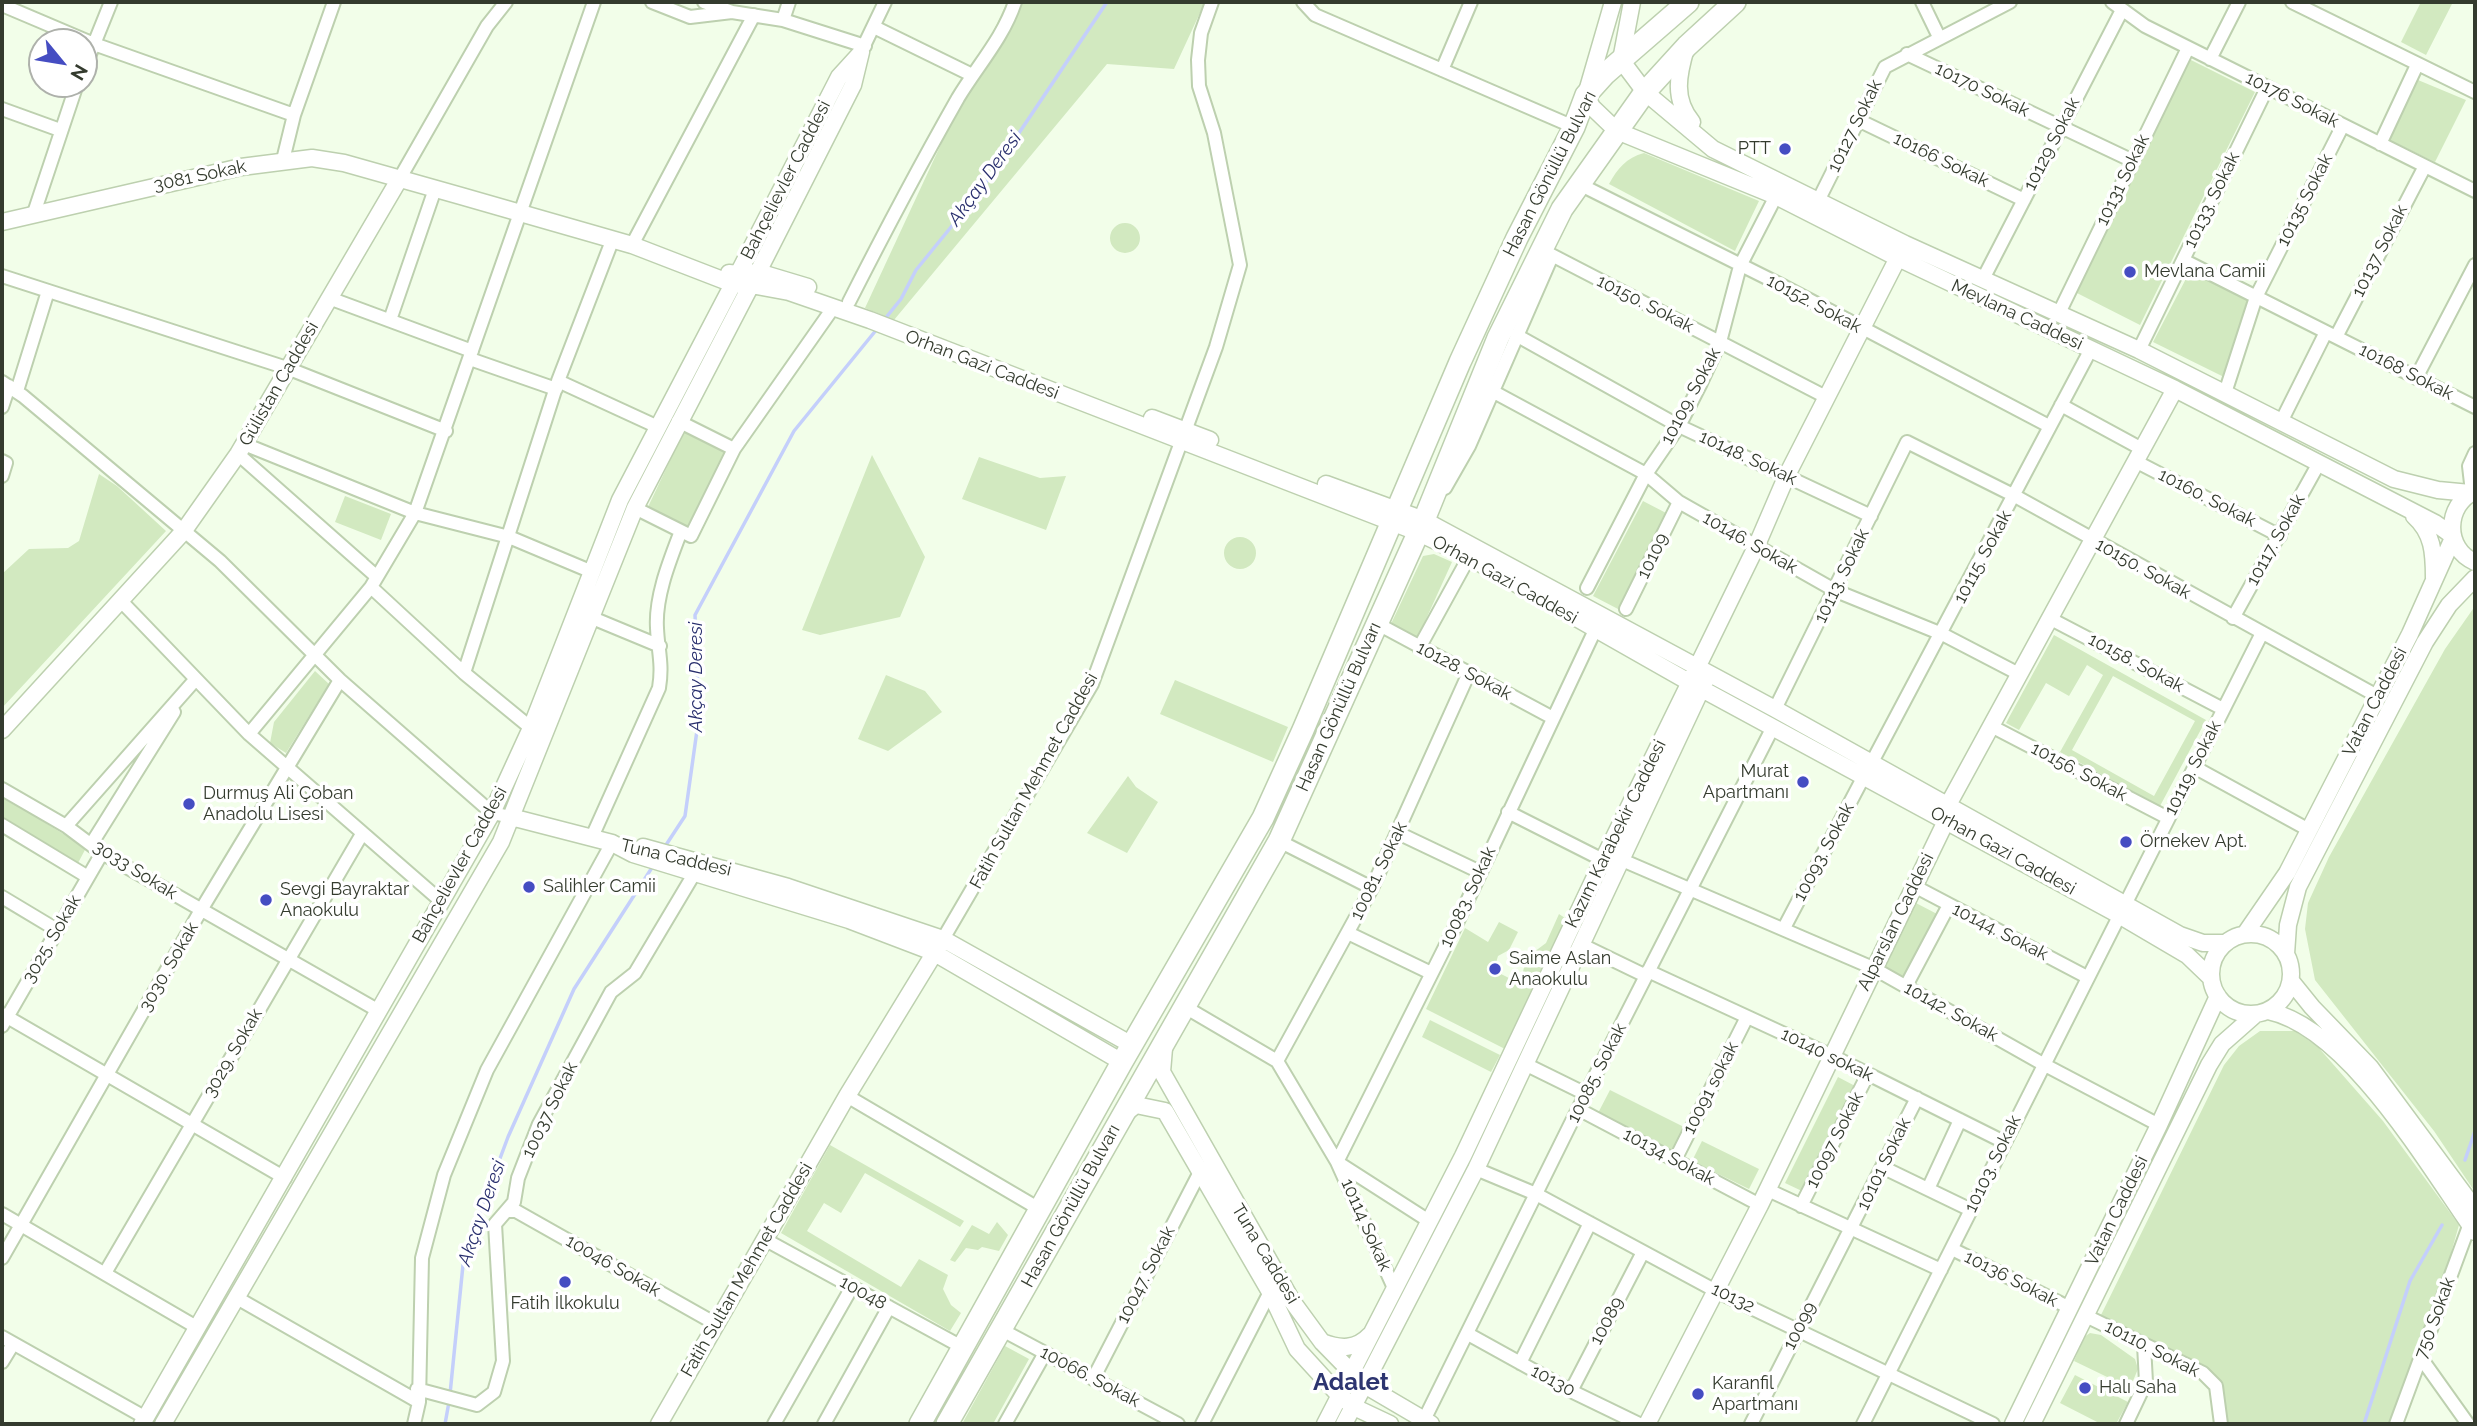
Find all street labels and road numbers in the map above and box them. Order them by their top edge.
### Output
street label: 10170 Sokak [1931,58,2033,122]
street label: 10176 Sokak [2242,67,2342,133]
street label: 10127 Sokak [1823,76,1887,176]
street label: Hasan Gönüllü Bulvarı [1499,88,1601,260]
street label: 10129 Sokak [2019,94,2085,194]
street label: Bahçelievler Caddesi [737,97,835,263]
street label: 10166 Sokak [1890,128,1992,192]
street label: 10131 Sokak [2092,131,2154,229]
street label: 10133. Sokak [2179,148,2245,252]
street label: 10135 Sokak [2272,150,2338,250]
street label: 3081 Sokak [152,156,248,196]
street label: 10137 Sokak [2348,201,2412,301]
street label: 10150. Sokak [1593,270,1697,338]
street label: 10152. Sokak [1763,270,1865,338]
street label: Mevlana Caddesi [1948,275,2086,355]
street label: Gülistan Caddesi [235,318,323,450]
street label: Orhan Gazi Caddesi [902,326,1062,404]
street label: 10168 Sokak [2355,339,2457,405]
street label: 10109. Sokak [1656,344,1726,448]
street label: 10148. Sokak [1696,426,1800,490]
street label: 10160. Sokak [2155,464,2259,532]
street label: 10117. Sokak [2242,491,2310,589]
street label: 10146. Sokak [1699,507,1801,579]
street label: 10115. Sokak [1949,507,2017,607]
street label: 10113. Sokak [1810,525,1874,627]
street label: 10109 [1633,530,1673,582]
street label: Orhan Gazi Caddesi [1428,531,1582,629]
street label: 10150. Sokak [2092,534,2194,604]
street label: Hasan Gönüllü Bulvarı [1292,619,1386,795]
street label: 10158. Sokak [2084,629,2188,697]
street label: 10128. Sokak [1413,637,1515,705]
street label: Vatan Caddesi [2338,644,2412,760]
street label: Fatih Sultan Mehmet Caddesi [965,669,1103,893]
street label: 10119. Sokak [2160,717,2226,819]
street label: Kazım Karabekir Caddesi [1561,736,1671,932]
street label: 10156. Sokak [2027,738,2131,806]
street label: Bahçelievler Caddesi [408,783,512,947]
street label: 10093. Sokak [1789,799,1859,905]
street label: Orhan Gazi Caddesi [1926,802,2080,900]
street label: 10081. Sokak [1346,818,1412,924]
street label: Tuna Caddesi [619,835,733,881]
street label: 3033 Sokak [89,836,181,904]
street label: 10083. Sokak [1435,843,1501,951]
street label: Alparslan Caddesi [1853,850,1939,994]
street label: 3025. Sokak [18,891,86,987]
street label: 10144. Sokak [1949,899,2051,965]
street label: 3030. Sokak [135,918,203,1016]
street label: 10142. Sokak [1900,977,2002,1047]
street label: 3029. Sokak [199,1005,267,1101]
street label: 10085. Sokak [1563,1020,1631,1126]
street label: 10140 sokak [1777,1023,1877,1087]
street label: 10091 sokak [1678,1038,1744,1138]
street label: 10037 Sokak [518,1059,582,1161]
street label: 10097 Sokak [1802,1088,1868,1192]
street label: 10103. Sokak [1960,1112,2026,1216]
street label: 10101 Sokak [1852,1114,1916,1214]
street label: Hasan Gönüllü Bulvarı [1017,1121,1125,1291]
street label: 10134 Sokak [1619,1124,1719,1190]
street label: Vatan Caddesi [2081,1152,2153,1270]
street label: Fatih Sultan Mehmet Caddesi [677,1159,817,1381]
street label: 10114 Sokak [1336,1175,1396,1275]
street label: Tuna Caddesi [1227,1200,1303,1308]
street label: 10047. Sokak [1112,1223,1180,1327]
street label: 10046 Sokak [562,1230,664,1302]
street label: 10136 Sokak [1961,1246,2061,1312]
street label: 10048 [836,1271,890,1315]
street label: 750 Sokak [2410,1274,2460,1362]
street label: 10132 [1708,1278,1758,1318]
street label: 10089 [1586,1293,1628,1349]
street label: 10099 [1779,1298,1821,1354]
street label: 10110. Sokak [2101,1316,2203,1382]
street label: 10066. Sokak [1036,1342,1144,1412]
street label: 10130 [1527,1360,1579,1402]

